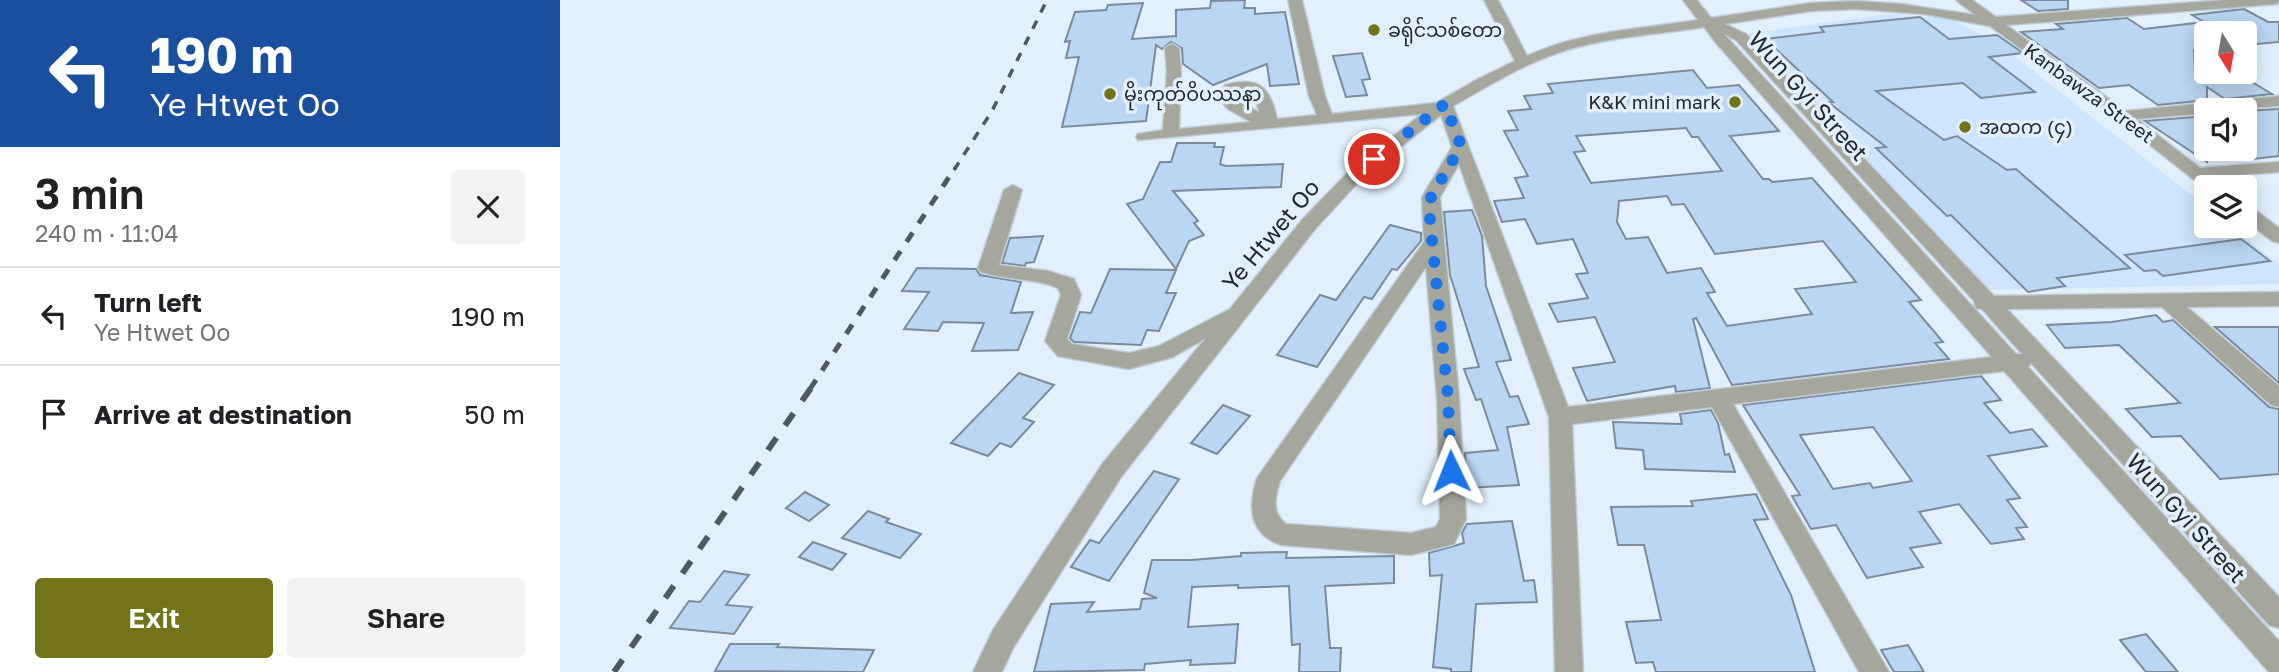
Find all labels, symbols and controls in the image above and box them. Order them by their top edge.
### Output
place label: ခရိုင်သစ်တော [1388,16,1502,47]
north arrow [2194,21,2258,84]
map controls [2194,21,2257,238]
marker: ခရိုင်သစ်တော [1366,22,1382,38]
text: 190 m [150,25,293,84]
street label: Wun Gyi Street [1743,25,1874,166]
icon: left [35,28,126,119]
street label: Kanbawza Street [2020,38,2159,147]
place label: မိုးကုတ်ဝိပဿနာ [1124,80,1261,111]
text: Ye Htwet Oo [150,85,340,123]
marker: မိုးကုတ်ဝိပဿနာ [1102,86,1118,102]
place label: K&K mini mark [1588,90,1721,113]
marker: K&K mini mark [1727,94,1743,110]
button: sound [2194,98,2257,161]
place label: အထက (၄) [1979,115,2073,143]
marker: အထက (၄) [1957,119,1973,135]
pin [1344,129,1404,189]
icon: arrive [1355,140,1393,178]
text: 3 min [35,168,144,218]
button: close [451,170,525,244]
street label: Ye Htwet Oo [1216,173,1325,296]
button: layers [2194,175,2257,238]
text: 240 m · 11:04 [35,219,179,247]
text: Turn left [94,287,202,318]
icon: left [35,297,73,335]
text: 190 m [451,301,525,332]
text: Ye Htwet Oo [94,318,230,346]
icon: arrive [35,395,73,433]
text: Arrive at destination [94,399,352,430]
text: 50 m [464,399,525,430]
position arrow [1414,434,1488,508]
street label: Wun Gyi Street [2121,447,2252,588]
button: Exit [35,578,273,658]
button: Share [287,578,525,658]

